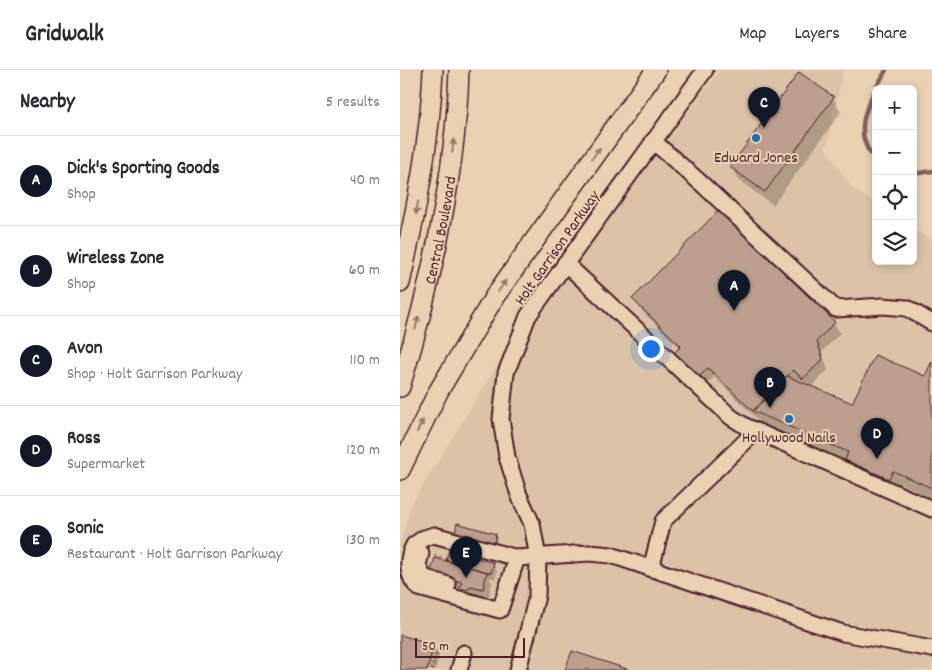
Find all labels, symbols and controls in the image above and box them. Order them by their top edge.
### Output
text: Gridwalk [25,18,104,52]
text: Map [739,22,766,47]
text: Layers [794,22,840,47]
text: Share [868,22,907,47]
map controls [872,85,917,265]
button: + [872,85,917,130]
pin: C [748,87,780,128]
text: Nearby [20,88,75,118]
text: 5 results [326,91,380,114]
button: − [872,130,917,175]
marker: Edward Jones [750,132,762,144]
one-way arrow [449,138,457,154]
one-way arrow [591,146,601,160]
place label: Edward Jones [714,147,798,170]
text: Dick's Sporting Goods [67,156,220,183]
text: A [32,169,40,192]
text: 40 m [350,169,380,192]
street label: Central Boulevard [420,175,463,287]
button: locate [872,175,917,220]
text: Shop [67,183,96,206]
street label: Holt Garrison Parkway [510,186,607,311]
one-way arrow [412,200,420,216]
button: layers [872,220,917,265]
text: Wireless Zone [67,246,164,273]
text: B [32,259,40,282]
text: 60 m [349,259,380,282]
pin: A [718,270,750,311]
text: Shop [67,273,96,296]
one-way arrow [497,279,507,292]
one-way arrow [414,315,422,330]
text: Avon [67,336,103,363]
your location [638,336,664,362]
text: C [32,349,40,372]
text: 110 m [350,349,380,372]
text: Shop · Holt Garrison Parkway [67,363,242,386]
pin: B [754,367,786,408]
marker: Hollywood Nails [783,413,795,425]
pin: D [861,418,893,459]
one-way arrow [417,419,425,433]
text: Ross [67,426,101,453]
place label: Hollywood Nails [742,427,836,450]
text: D [32,439,40,462]
text: 120 m [346,439,380,462]
text: Supermarket [67,453,145,476]
text: Sonic [67,516,104,543]
text: E [32,529,40,552]
text: 130 m [346,529,380,552]
pin: E [450,537,482,578]
text: Restaurant · Holt Garrison Parkway [67,543,282,566]
scale bar [415,635,525,658]
text: 50 m [422,637,449,657]

